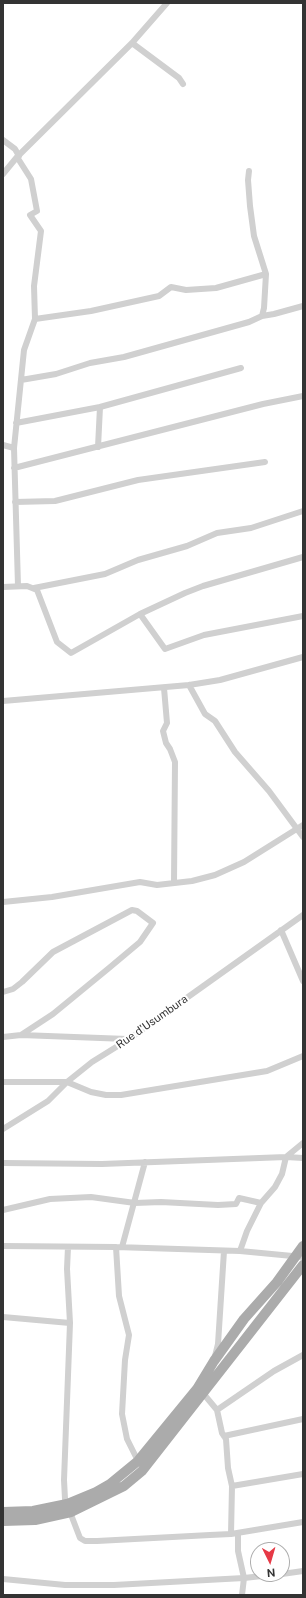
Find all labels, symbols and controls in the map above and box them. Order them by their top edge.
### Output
street label: Rue d'Usumbura [114,992,190,1052]
north arrow [250,1542,290,1582]
text: N [266,1567,276,1579]

